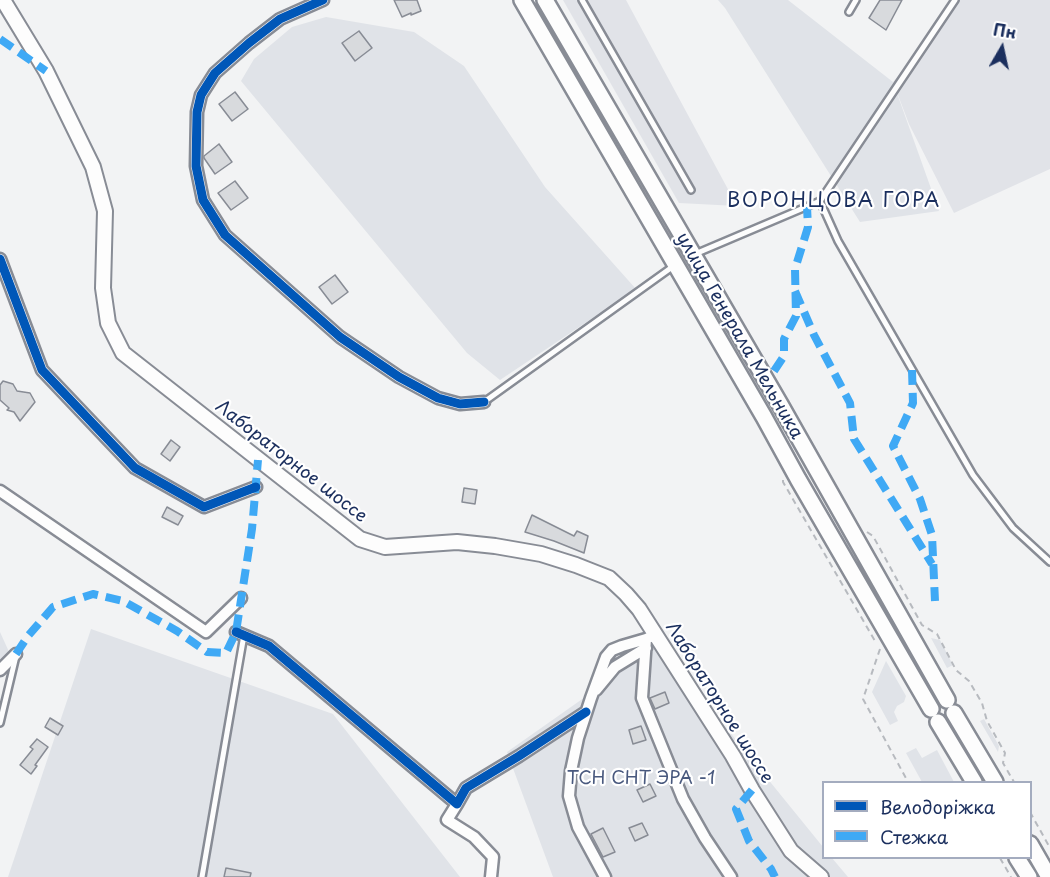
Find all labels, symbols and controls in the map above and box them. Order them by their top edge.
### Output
text: Пн [991,17,1018,44]
north arrow [972,18,1032,78]
district label: ВОРОНЦОВА ГОРА [728,189,940,213]
street label: улица Генерала Мельника [671,229,807,443]
street label: Лабораторное шоссе [211,396,371,528]
street label: Лабораторное шоссе [661,618,777,788]
park label: ТСН СНТ ЭРА -1 [567,768,715,790]
legend [822,781,1032,859]
text: Велодоріжка [880,793,995,820]
text: Стежка [880,823,948,850]

